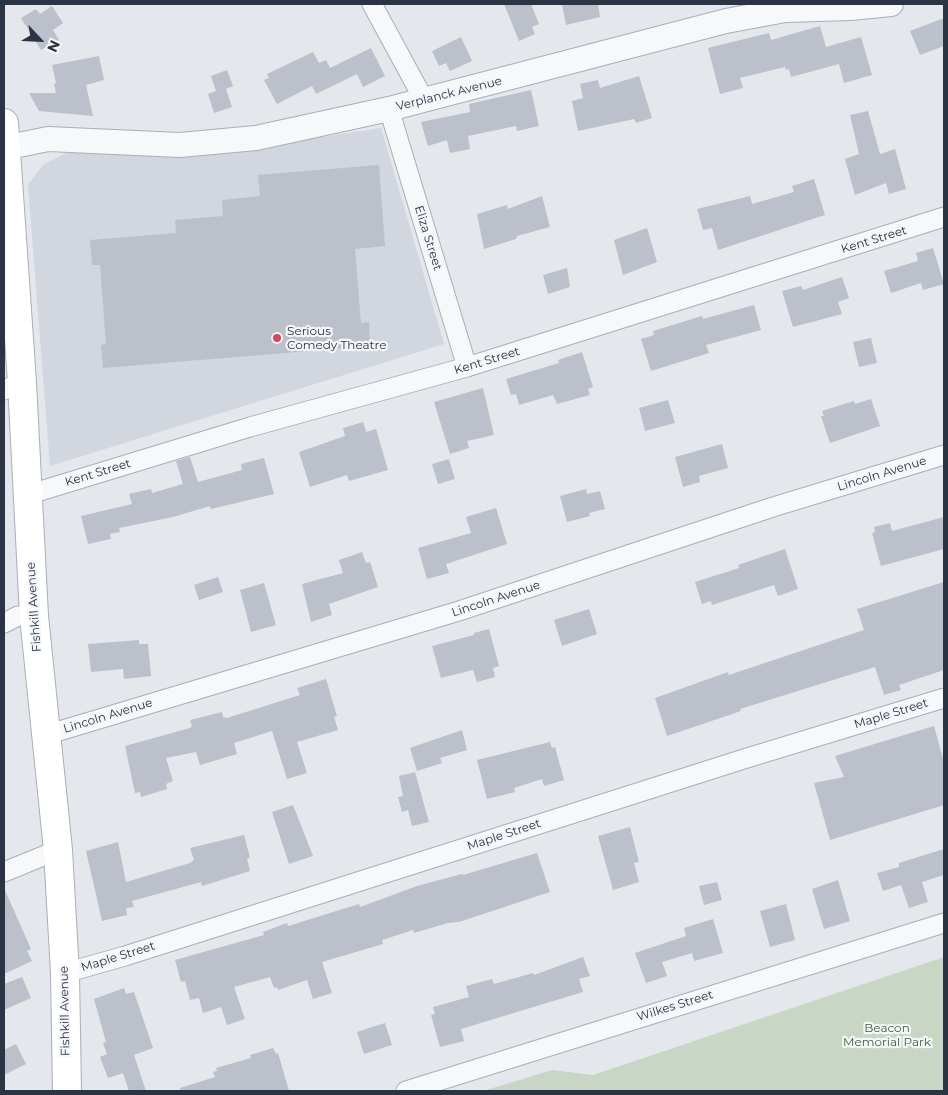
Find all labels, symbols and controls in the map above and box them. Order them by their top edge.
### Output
north arrow [15,15,65,65]
text: N [43,37,64,55]
street label: Verplanck Avenue [395,74,503,114]
street label: Eliza Street [411,204,445,272]
street label: Kent Street [839,223,909,257]
place label: Serious Comedy Theatre [287,324,386,352]
marker: Serious Comedy Theatre [271,332,283,344]
street label: Kent Street [452,344,522,378]
street label: Lincoln Avenue [836,454,928,494]
street label: Kent Street [63,456,133,490]
street label: Fishkill Avenue [24,562,44,652]
street label: Lincoln Avenue [450,578,542,620]
street label: Lincoln Avenue [62,696,154,736]
street label: Maple Street [852,696,930,732]
street label: Maple Street [465,816,543,854]
street label: Maple Street [79,939,157,975]
street label: Fishkill Avenue [57,966,73,1056]
street label: Wilkes Street [635,988,715,1024]
park label: Beacon Memorial Park [843,1021,931,1049]

